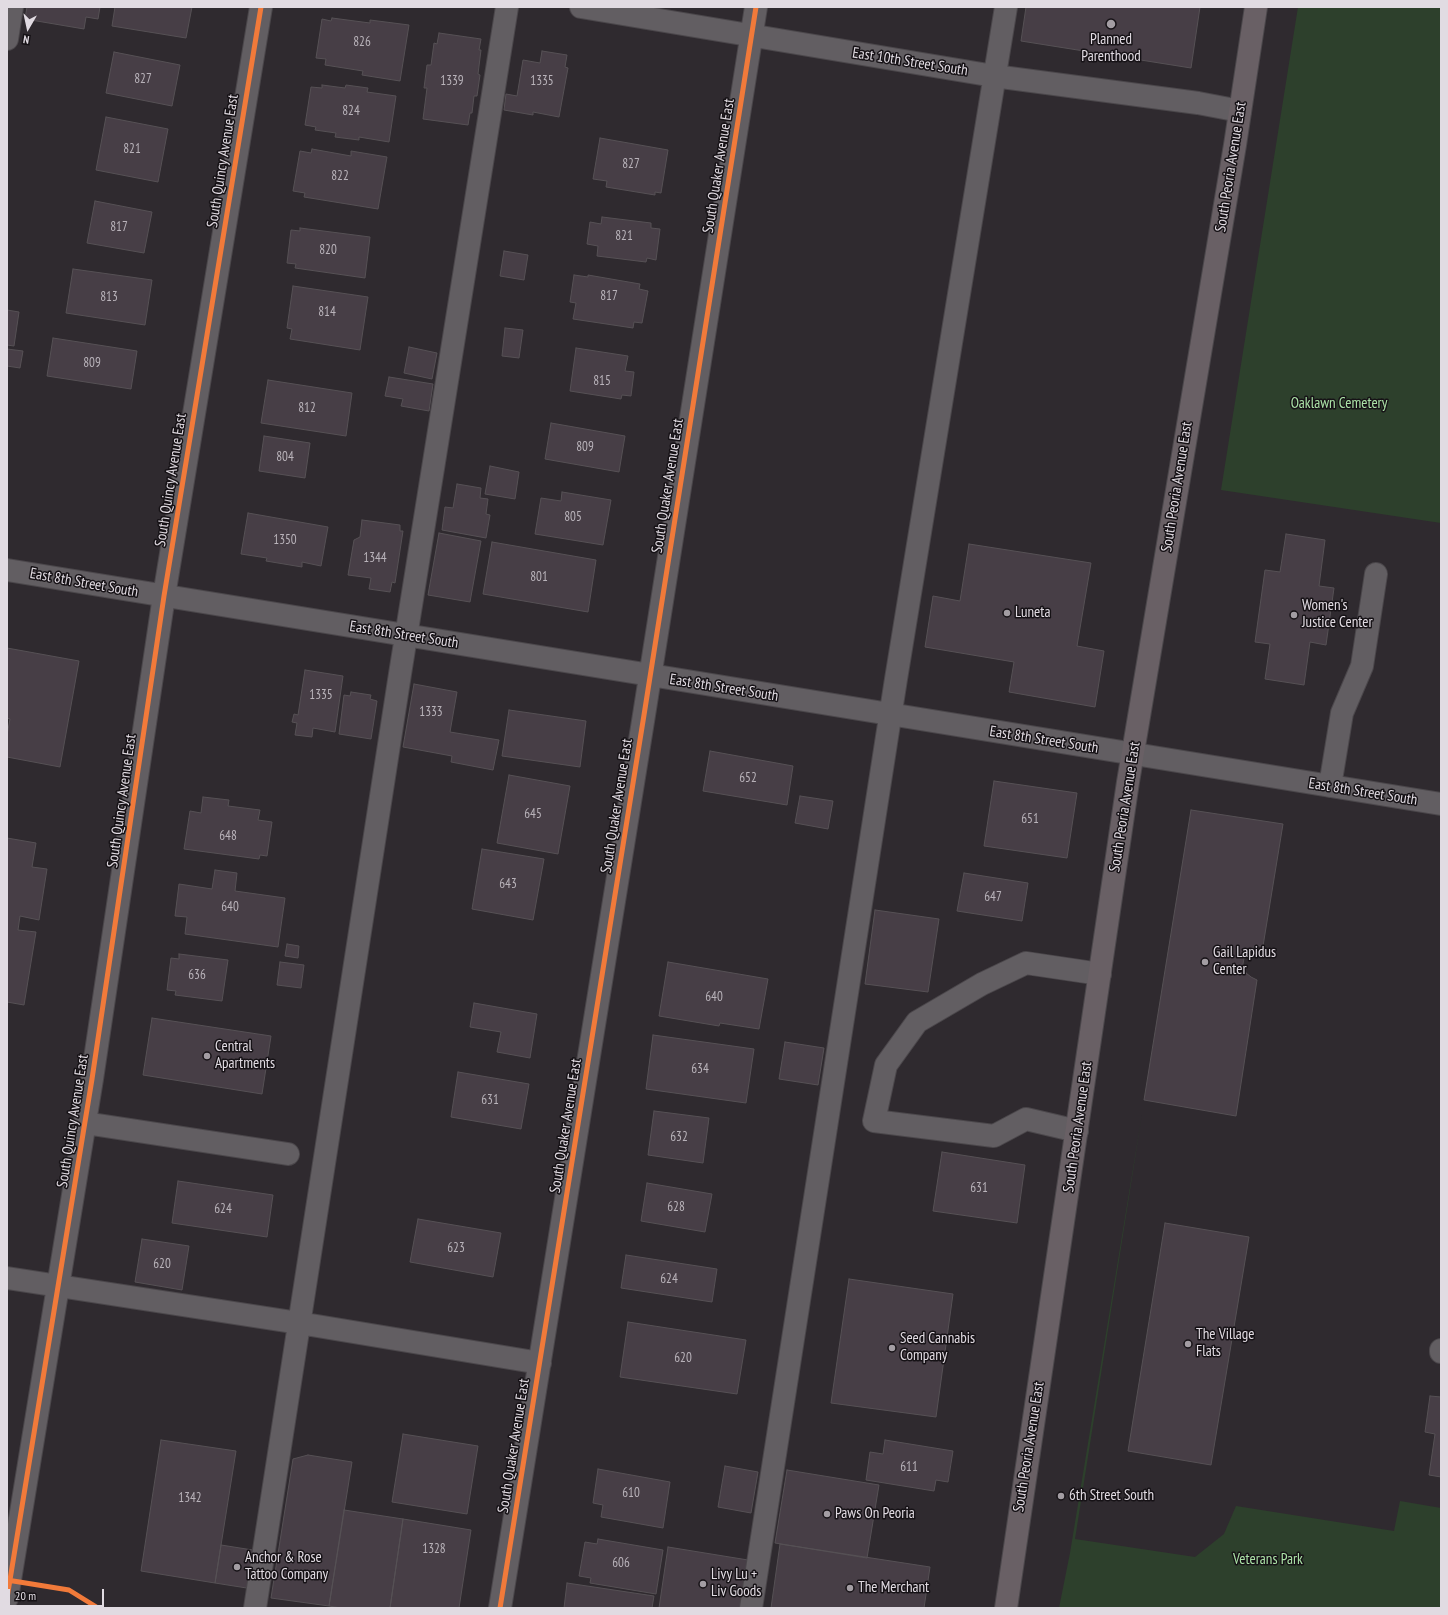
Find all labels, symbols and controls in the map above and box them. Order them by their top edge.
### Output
north arrow [8,8,48,48]
marker: Planned Parenthood [1105,18,1117,30]
place label: Planned Parenthood [1081,31,1141,66]
text: N [22,32,30,47]
house number: 826 [353,34,371,50]
street label: East 10th Street South [851,44,969,80]
house number: 827 [134,71,152,87]
house number: 1339 [440,73,464,89]
house number: 1335 [530,73,554,89]
street label: South Quincy Avenue East [204,93,242,229]
street label: South Quaker Avenue East [699,97,739,235]
street label: South Peoria Avenue East [1212,101,1250,233]
house number: 824 [342,103,360,119]
house number: 821 [123,141,141,157]
house number: 827 [622,156,640,172]
house number: 822 [331,168,349,184]
house number: 817 [110,219,128,235]
house number: 821 [615,228,633,244]
house number: 820 [319,242,337,258]
house number: 817 [600,288,618,304]
house number: 813 [100,289,118,305]
house number: 814 [318,304,336,320]
house number: 809 [83,355,101,371]
house number: 815 [593,373,611,389]
park label: Oaklawn Cemetery [1291,395,1387,413]
house number: 812 [298,400,316,416]
street label: South Quincy Avenue East [152,412,190,548]
street label: South Quaker Avenue East [648,417,688,555]
street label: South Peoria Avenue East [1158,421,1196,553]
house number: 809 [576,439,594,455]
house number: 804 [276,449,294,465]
house number: 805 [564,509,582,525]
house number: 1350 [273,532,297,548]
house number: 1344 [363,550,387,566]
street label: East 8th Street South [28,565,140,601]
house number: 801 [530,569,548,585]
place label: Women's Justice Center [1302,597,1373,632]
place label: Luneta [1015,604,1050,622]
marker: Luneta [1002,608,1012,618]
marker: Women's Justice Center [1289,610,1299,620]
street label: East 8th Street South [348,618,460,652]
street label: East 8th Street South [668,671,780,705]
house number: 1335 [309,687,333,703]
house number: 1333 [419,704,443,720]
street label: East 8th Street South [988,723,1100,757]
street label: South Quincy Avenue East [104,733,140,869]
street label: South Quaker Avenue East [597,737,637,875]
street label: South Peoria Avenue East [1106,741,1144,873]
house number: 652 [739,770,757,786]
street label: East 8th Street South [1307,775,1419,809]
house number: 645 [524,806,542,822]
house number: 651 [1021,811,1039,827]
house number: 648 [219,828,237,844]
house number: 643 [499,876,517,892]
house number: 647 [984,889,1002,905]
house number: 640 [221,899,239,915]
place label: Gail Lapidus Center [1213,944,1276,979]
marker: Gail Lapidus Center [1200,957,1210,967]
house number: 636 [188,967,206,983]
house number: 640 [705,989,723,1005]
place label: Central Apartments [215,1038,275,1073]
marker: Central Apartments [202,1051,212,1061]
street label: South Quincy Avenue East [54,1053,92,1189]
street label: South Quaker Avenue East [546,1057,586,1195]
house number: 634 [691,1061,709,1077]
street label: South Peoria Avenue East [1060,1061,1096,1193]
house number: 631 [481,1092,499,1108]
house number: 632 [670,1129,688,1145]
house number: 631 [970,1180,988,1196]
house number: 628 [667,1199,685,1215]
house number: 624 [214,1201,232,1217]
house number: 623 [447,1240,465,1256]
house number: 620 [153,1256,171,1272]
house number: 624 [660,1271,678,1287]
place label: The Village Flats [1196,1326,1255,1361]
place label: Seed Cannabis Company [900,1330,975,1365]
marker: The Village Flats [1183,1339,1193,1349]
marker: Seed Cannabis Company [887,1343,897,1353]
house number: 620 [674,1350,692,1366]
street label: South Quaker Avenue East [494,1377,534,1515]
street label: South Peoria Avenue East [1010,1381,1048,1513]
house number: 611 [900,1459,918,1475]
house number: 610 [622,1485,640,1501]
place label: 6th Street South [1069,1487,1154,1505]
house number: 1342 [178,1490,202,1506]
marker: 6th Street South [1056,1491,1066,1501]
place label: Paws On Peoria [835,1505,915,1523]
marker: Paws On Peoria [822,1509,832,1519]
house number: 1328 [422,1541,446,1557]
place label: Anchor & Rose Tattoo Company [245,1549,328,1584]
park label: Veterans Park [1233,1551,1303,1569]
house number: 606 [612,1555,630,1571]
marker: Anchor & Rose Tattoo Company [232,1562,242,1572]
place label: Livy Lu + Liv Goods [711,1566,761,1601]
marker: Livy Lu + Liv Goods [698,1579,708,1589]
place label: The Merchant [858,1579,929,1597]
scale bar [10,1581,106,1607]
marker: The Merchant [845,1583,855,1593]
text: 20 m [15,1588,36,1603]

